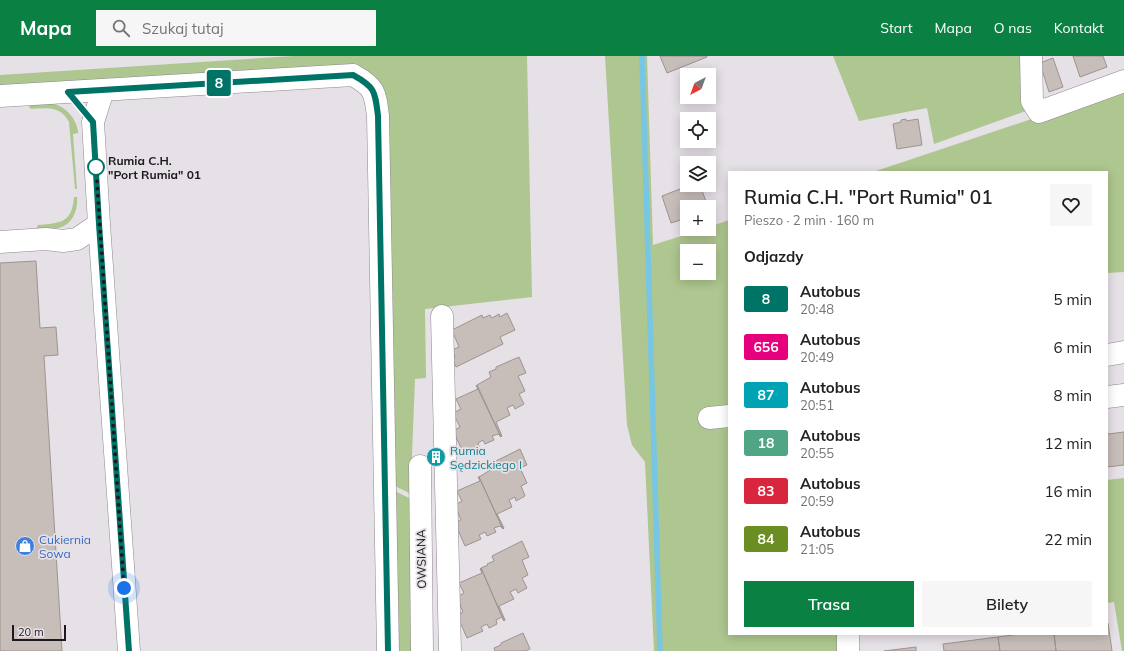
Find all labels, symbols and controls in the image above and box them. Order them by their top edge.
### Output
search box [96,10,376,46]
text: Mapa [20,16,72,40]
icon: search [110,17,132,39]
text: Szukaj tutaj [142,19,224,38]
text: Start [880,19,913,37]
text: Mapa [935,19,972,37]
text: O nas [994,19,1032,37]
text: Kontakt [1054,19,1104,37]
north arrow [680,68,716,104]
map controls [680,68,716,280]
line badge: 8 [206,70,232,96]
text: 8 [215,74,223,92]
button: locate [680,112,716,148]
place label: Rumia C.H. "Port Rumia" 01 [108,153,201,182]
button: layers [680,156,716,192]
marker: Rumia C.H. "Port Rumia" 01 [87,158,105,176]
button: heart [1050,184,1092,226]
text: Rumia C.H. "Port Rumia" 01 [744,185,993,209]
button: + [680,200,716,236]
text: Pieszo · 2 min · 160 m [744,212,874,228]
button: − [680,244,716,280]
text: Odjazdy [744,247,804,266]
text: Autobus [800,282,860,301]
text: 8 [762,290,770,308]
text: 5 min [1054,290,1092,309]
text: 20:48 [800,301,834,317]
text: Autobus [800,330,860,349]
text: 656 [753,338,779,356]
text: 6 min [1054,338,1092,357]
text: 20:49 [800,349,834,365]
text: Autobus [800,378,860,397]
text: 87 [758,386,774,404]
text: 8 min [1054,386,1092,405]
text: 20:51 [800,397,834,413]
text: Autobus [800,426,860,445]
text: 18 [758,434,774,452]
text: 12 min [1045,434,1092,453]
place label: Rumia Sędzickiego I [450,443,522,472]
text: 20:55 [800,445,834,461]
building icon: Rumia Sędzickiego I [425,446,447,468]
text: Autobus [800,474,860,493]
text: 83 [758,482,774,500]
text: 16 min [1045,482,1092,501]
text: 20:59 [800,493,834,509]
text: Autobus [800,522,860,541]
street label: OWSIANA [413,529,429,589]
text: 84 [758,530,774,548]
text: 22 min [1045,530,1092,549]
place label: Cukiernia Sowa [39,532,91,561]
shop icon: Cukiernia Sowa [14,535,36,557]
text: 21:05 [800,541,834,557]
your location [114,578,134,598]
button: Trasa [744,581,914,627]
button: Bilety [922,581,1092,627]
scale bar [12,623,66,642]
text: 20 m [18,625,44,639]

